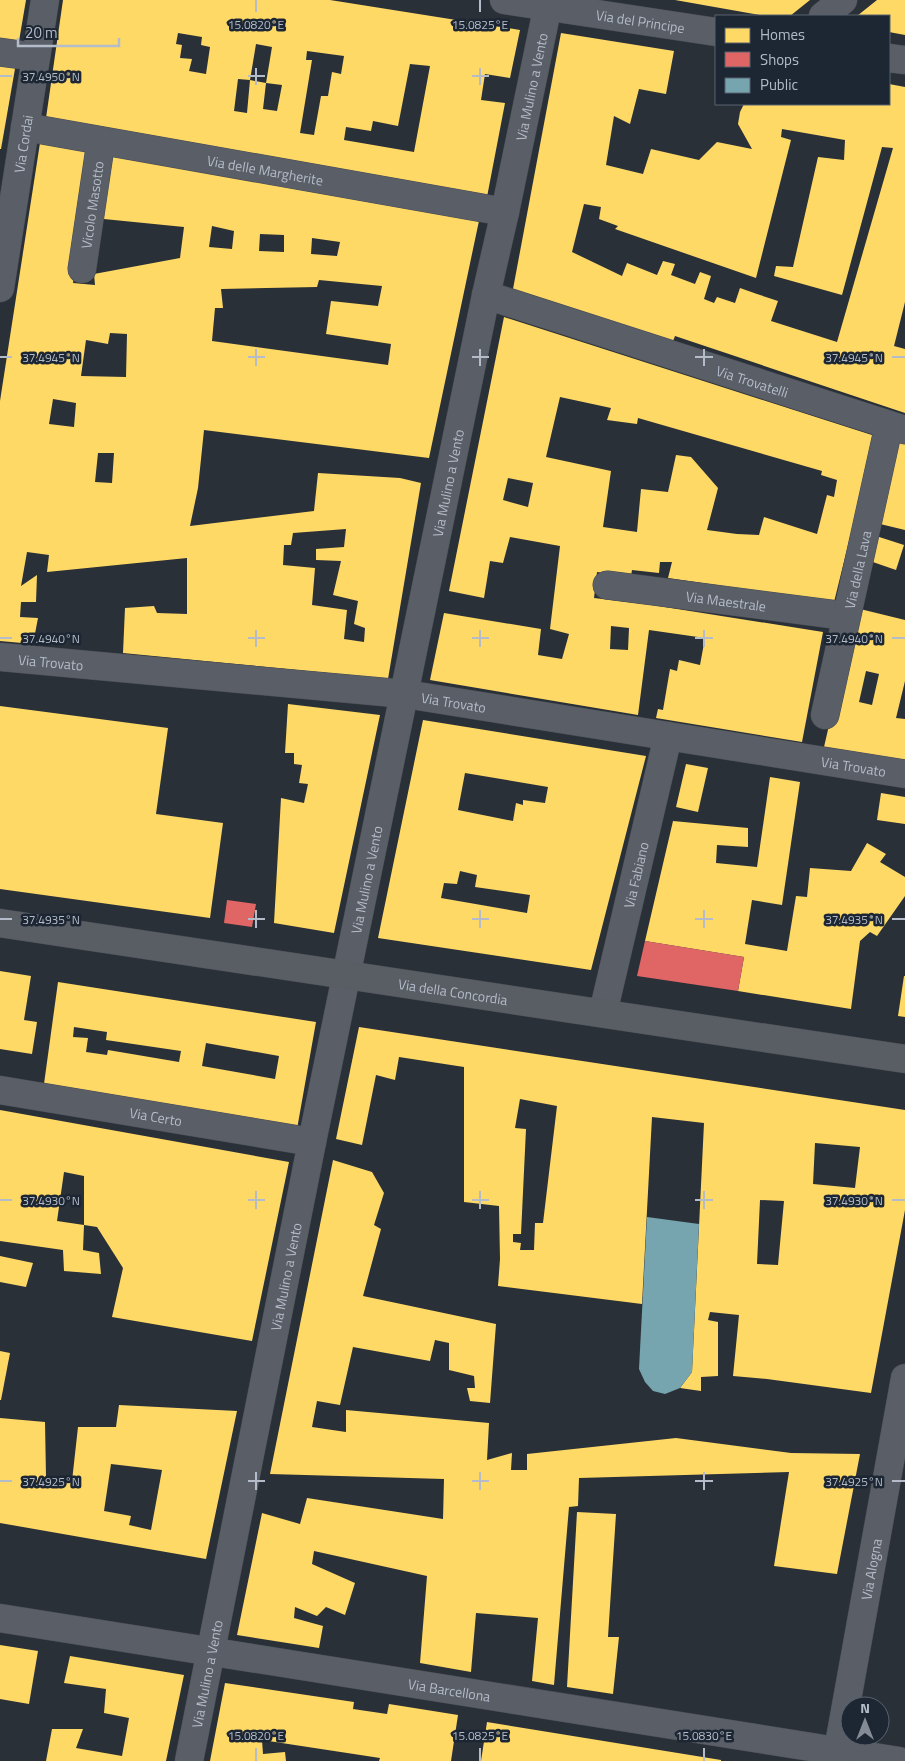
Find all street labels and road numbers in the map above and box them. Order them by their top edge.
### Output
street label: Via del Principe [595,4,686,38]
street label: Via Mulino a Vento [510,31,552,142]
street label: Via Cordai [8,113,37,174]
street label: Via delle Margherite [205,149,325,190]
street label: Vicolo Masotto [75,159,108,250]
street label: Via Trovatelli [714,359,791,402]
street label: Via Mulino a Vento [426,427,469,539]
street label: Via della Lava [838,528,876,611]
street label: Via Maestrale [685,585,767,616]
street label: Via Trovato [17,648,84,675]
street label: Via Trovato [420,686,488,717]
street label: Via Trovato [820,750,888,781]
street label: Via Mulino a Vento [345,824,387,935]
street label: Via Fabiano [617,839,653,910]
street label: Via della Concordia [397,972,509,1010]
street label: Via Certo [128,1101,184,1131]
street label: Via Mulino a Vento [264,1221,306,1332]
street label: Via Alogna [855,1537,886,1602]
street label: Via Mulino a Vento [185,1618,227,1729]
street label: Via Barcellona [407,1673,492,1706]

